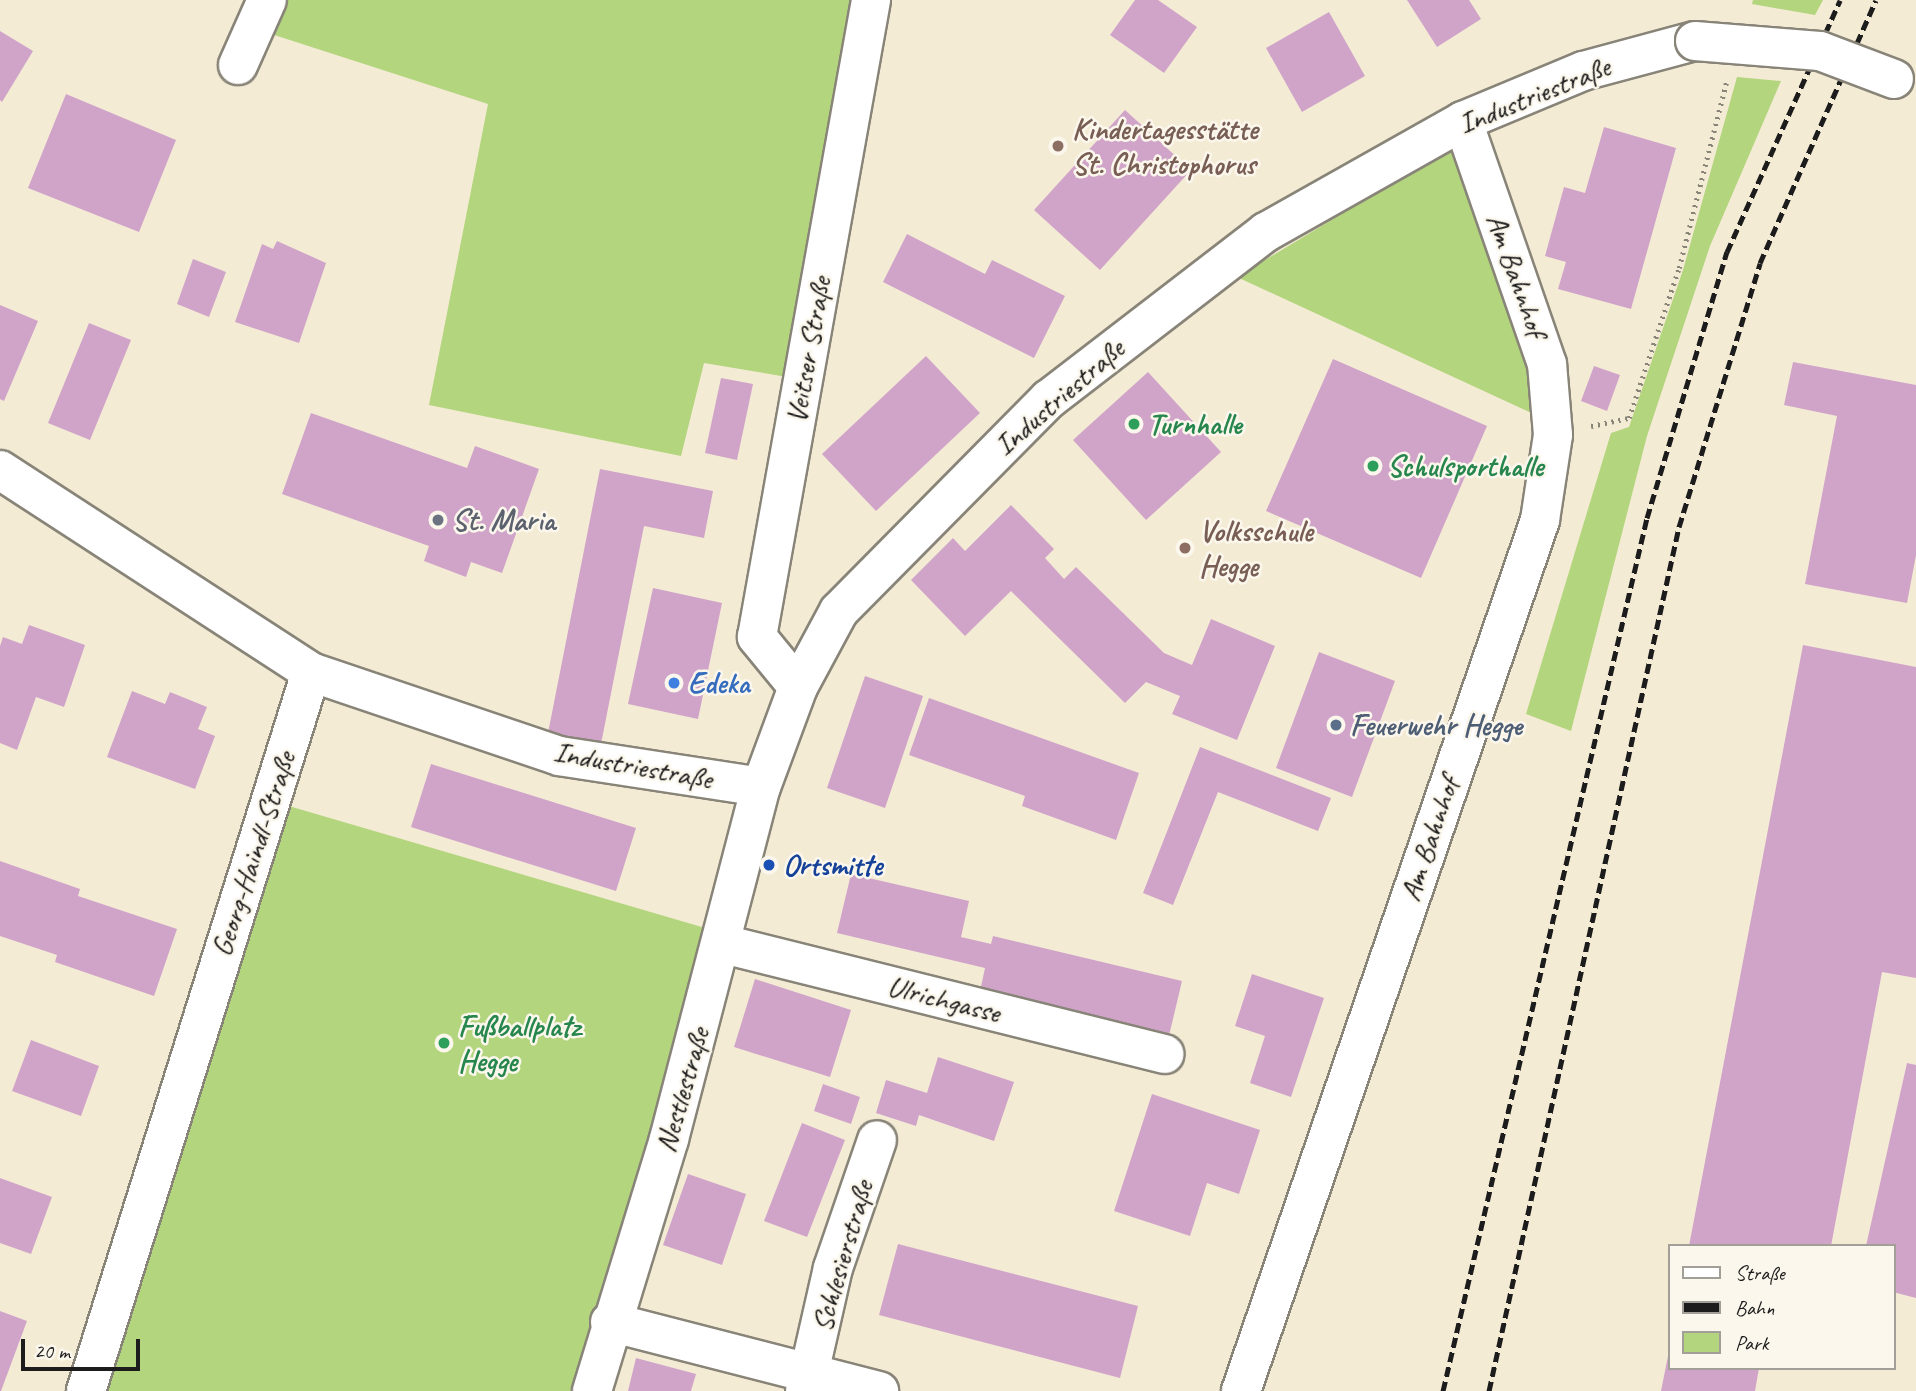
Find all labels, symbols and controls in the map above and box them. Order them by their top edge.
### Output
street label: Industriestraße [1453,48,1615,142]
place label: Kindertagesstätte St. Christophorus [1072,111,1257,182]
marker: Kindertagesstätte St. Christophorus [1050,138,1066,154]
street label: Am Bahnhof [1479,209,1555,341]
street label: Veitser Straße [777,274,839,426]
street label: Industriestraße [987,331,1131,463]
place label: Turnhalle [1148,406,1242,442]
marker: Turnhalle [1126,416,1142,432]
place label: Schulsporthalle [1387,448,1543,484]
marker: Schulsporthalle [1365,458,1381,474]
place label: St. Maria [452,502,555,538]
marker: St. Maria [430,512,446,528]
place label: Volksschule Hegge [1199,513,1313,584]
marker: Volksschule Hegge [1177,540,1193,556]
place label: Edeka [688,665,750,701]
marker: Edeka [666,675,682,691]
place label: Feuerwehr Hegge [1350,707,1522,743]
marker: Feuerwehr Hegge [1328,717,1344,733]
street label: Industriestraße [551,733,715,797]
street label: Georg-Haindl-Straße [203,747,303,961]
street label: Am Bahnhof [1391,773,1467,905]
place label: Ortsmitte [783,847,882,883]
marker: Ortsmitte [761,857,777,873]
street label: Ulrichgasse [884,968,1004,1030]
place label: Fußballplatz Hegge [458,1008,580,1078]
street label: Nestlestraße [647,1024,717,1156]
marker: Fußballplatz Hegge [436,1035,452,1051]
street label: Schlesierstraße [803,1176,881,1336]
legend [1668,1244,1895,1370]
text: Straße [1735,1260,1785,1286]
text: Bahn [1735,1295,1774,1321]
scale bar [24,1324,144,1368]
text: Park [1735,1330,1768,1356]
text: 20 m [34,1338,70,1364]

